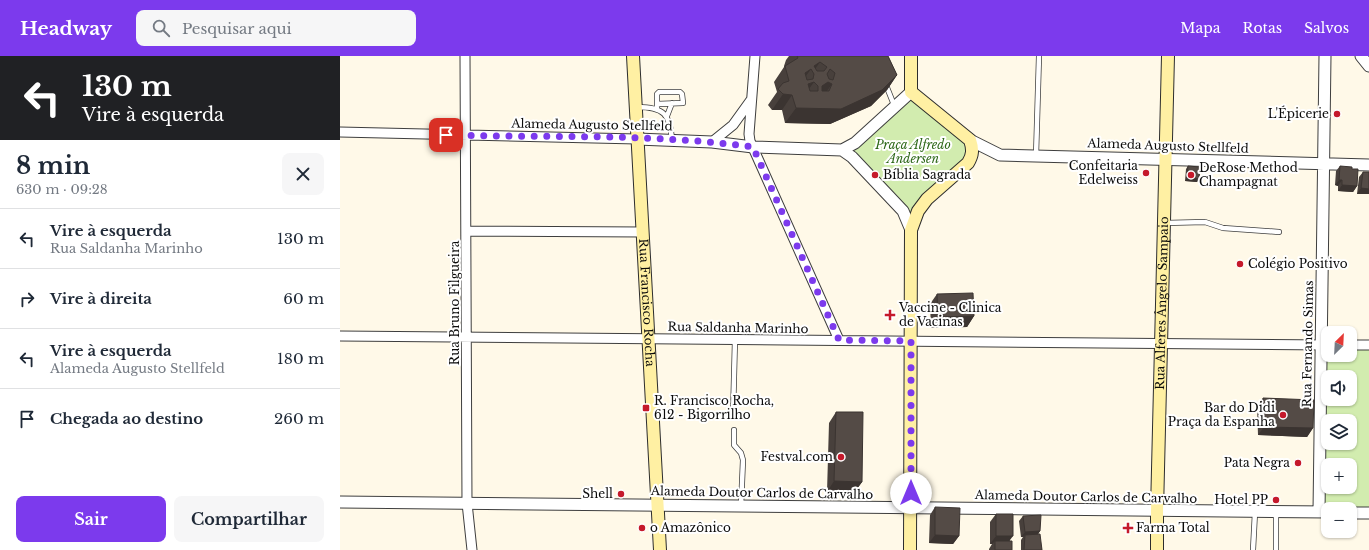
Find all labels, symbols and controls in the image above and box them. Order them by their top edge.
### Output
search box [136,10,416,46]
text: Headway [20,17,112,40]
icon: search [150,17,172,39]
text: Pesquisar aqui [182,19,292,38]
text: Mapa [1180,19,1221,37]
text: Rotas [1243,19,1282,37]
text: Salvos [1304,19,1349,37]
text: 130 m [82,69,172,104]
icon: left [16,72,68,124]
text: Vire à esquerda [82,104,224,126]
place label: L'Épicerie [1268,105,1329,121]
marker: L'Épicerie [1332,109,1342,119]
street label: Alameda Augusto Stellfeld [510,116,673,133]
pin [429,118,463,152]
icon: arrive [435,124,457,146]
street label: Alameda Augusto Stellfeld [1086,135,1249,156]
park label: Praça Alfredo Andersen [874,137,951,166]
text: 8 min [16,151,90,180]
button: close [282,153,324,195]
place label: Confeitaria Edelweiss [1069,158,1138,187]
place label: DeRose Method Champagnat [1199,160,1298,189]
place label: Bíblia Sagrada [883,167,971,182]
marker: Confeitaria Edelweiss [1141,168,1151,178]
marker: Bíblia Sagrada [870,170,880,180]
marker: DeRose Method Champagnat [1186,170,1196,180]
text: 630 m · 09:28 [16,181,108,198]
street label: Rua Alferes Ângelo Sampaio [1152,216,1171,390]
text: Vire à esquerda [50,221,172,240]
icon: left [16,228,38,250]
text: 130 m [277,229,324,248]
street label: Rua Francisco Rocha [636,238,658,367]
text: Rua Saldanha Marinho [50,240,203,257]
street label: Rua Bruno Filgueira [447,240,462,365]
place label: Colégio Positivo [1248,256,1348,271]
marker: Colégio Positivo [1235,259,1245,269]
street label: Rua Fernando Simas [1299,280,1316,408]
icon: right [16,288,38,310]
text: Vire à direita [50,289,152,308]
text: 60 m [283,289,324,308]
place label: Vaccine - Clinica de Vacinas [898,300,1002,329]
marker: Vaccine - Clinica de Vacinas [884,309,896,321]
street label: Rua Saldanha Marinho [667,319,809,336]
north arrow [1321,326,1357,362]
map controls [1321,326,1357,538]
text: Vire à esquerda [50,341,172,360]
icon: left [16,348,38,370]
text: 180 m [277,349,324,368]
text: Alameda Augusto Stellfeld [50,360,225,377]
button: sound [1321,370,1357,406]
place label: R. Francisco Rocha, 612 - Bigorrilho [654,393,774,422]
place label: Bar do Didi Praça da Espanha [1168,400,1275,429]
marker: R. Francisco Rocha, 612 - Bigorrilho [641,403,651,413]
icon: arrive [16,408,38,430]
text: Chegada ao destino [50,409,203,428]
text: 260 m [274,409,324,428]
marker: Bar do Didi Praça da Espanha [1278,410,1288,420]
button: layers [1321,414,1357,450]
place label: Festval.com [761,449,833,464]
marker: Festval.com [836,452,846,462]
place label: Pata Negra [1224,455,1290,470]
marker: Pata Negra [1293,458,1303,468]
button: + [1321,458,1357,494]
position arrow [890,472,932,514]
street label: Alameda Doutor Carlos de Carvalho [650,483,873,502]
place label: Shell [582,486,613,501]
street label: Alameda Doutor Carlos de Carvalho [974,487,1197,506]
marker: Shell [616,489,626,499]
place label: Hotel PP [1214,492,1268,507]
marker: Hotel PP [1271,495,1281,505]
button: Sair [16,496,166,542]
button: Compartilhar [174,496,324,542]
button: − [1321,502,1357,538]
place label: o Amazônico [650,520,731,535]
place label: Farma Total [1136,520,1210,535]
marker: o Amazônico [637,523,647,533]
marker: Farma Total [1123,523,1133,533]

